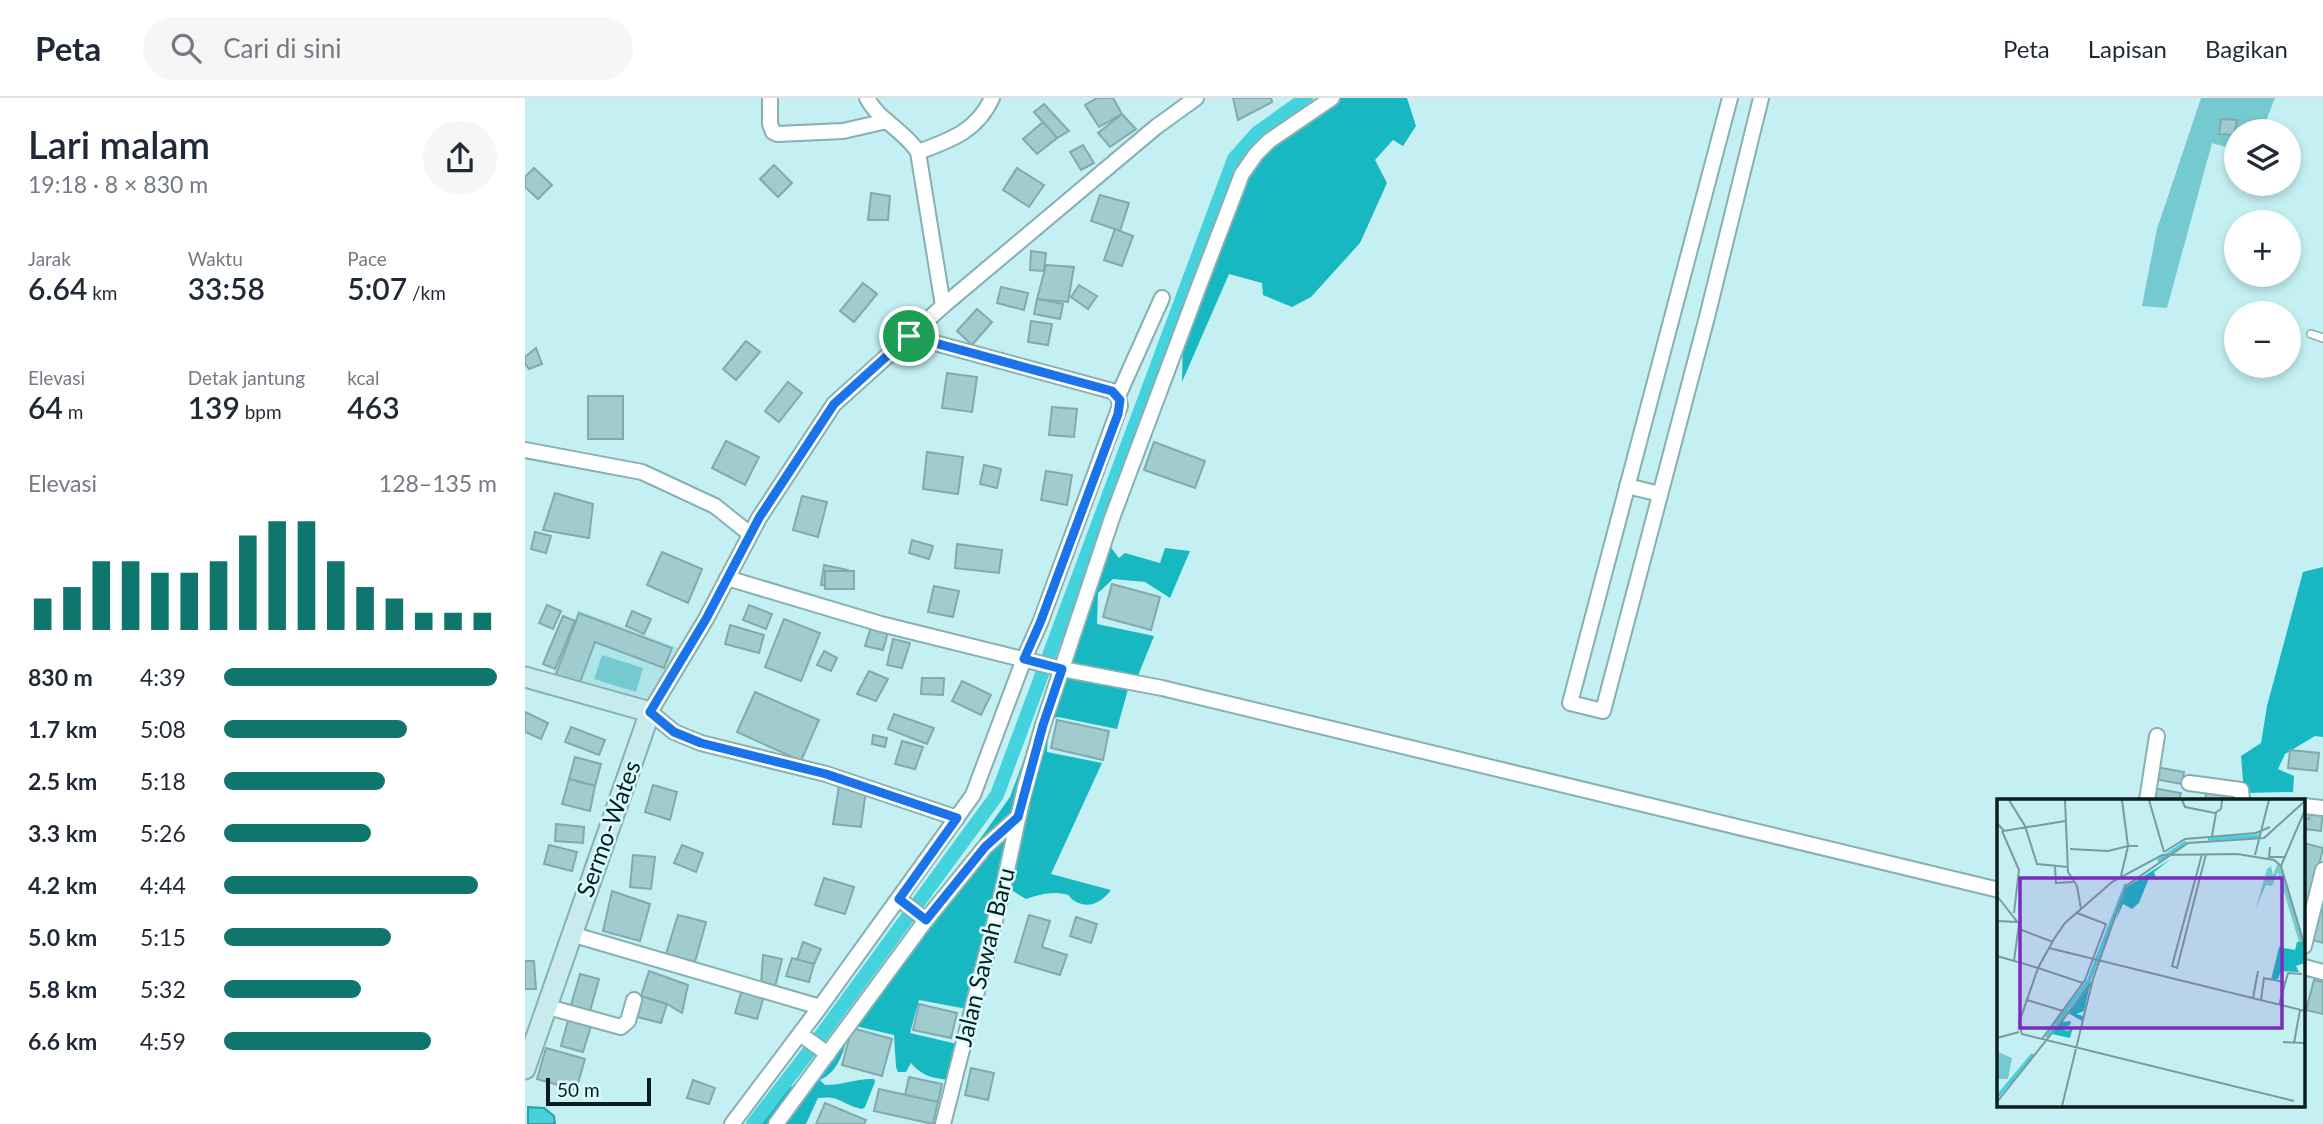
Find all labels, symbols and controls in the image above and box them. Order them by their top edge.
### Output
search box [143,17,633,80]
text: Peta [35,28,101,68]
icon: search [167,29,205,67]
text: Cari di sini [223,32,342,64]
text: Peta [2003,34,2050,63]
text: Lapisan [2088,34,2167,63]
text: Bagikan [2205,34,2288,63]
map controls [2224,119,2301,378]
button: layers [2224,119,2301,196]
text: Lari malam [28,121,210,167]
button: share [423,121,497,195]
text: 19:18 · 8 × 830 m [28,170,208,198]
button: + [2224,210,2301,287]
text: Jarak [28,247,71,270]
text: Waktu [188,247,243,270]
text: Pace [347,247,387,270]
text: 6.64 [28,270,87,306]
text: 33:58 [188,270,265,306]
text: 5:07 [347,270,407,306]
text: km [87,281,117,304]
text: /km [407,281,446,304]
button: − [2224,301,2301,378]
pin [879,306,939,366]
icon: arrive [890,317,928,355]
text: Elevasi [28,366,85,389]
text: Detak jantung [188,366,305,389]
text: kcal [347,366,379,389]
text: 64 [28,389,63,425]
text: 139 [188,389,240,425]
text: 463 [347,389,400,425]
text: m [63,400,83,423]
text: bpm [240,400,282,423]
text: Elevasi [28,469,97,497]
text: 128–135 m [379,469,497,497]
text: 830 m [28,663,93,691]
text: 4:39 [140,663,186,691]
text: 1.7 km [28,715,97,743]
text: 5:08 [140,715,186,743]
street label: Sermo-Wates [569,756,646,901]
text: 2.5 km [28,767,97,795]
text: 5:18 [140,767,186,795]
inset map [1997,799,2305,1107]
text: 3.3 km [28,819,97,847]
text: 5:26 [140,819,186,847]
street label: Jalan Sawah Baru [947,864,1020,1049]
text: 4.2 km [28,871,97,899]
text: 4:44 [140,871,186,899]
text: 5.0 km [28,923,97,951]
text: 5:15 [140,923,186,951]
text: 5.8 km [28,975,97,1003]
text: 5:32 [140,975,186,1003]
text: 6.6 km [28,1027,97,1055]
text: 4:59 [140,1027,186,1055]
scale bar [546,1075,651,1107]
text: 50 m [557,1078,600,1101]

